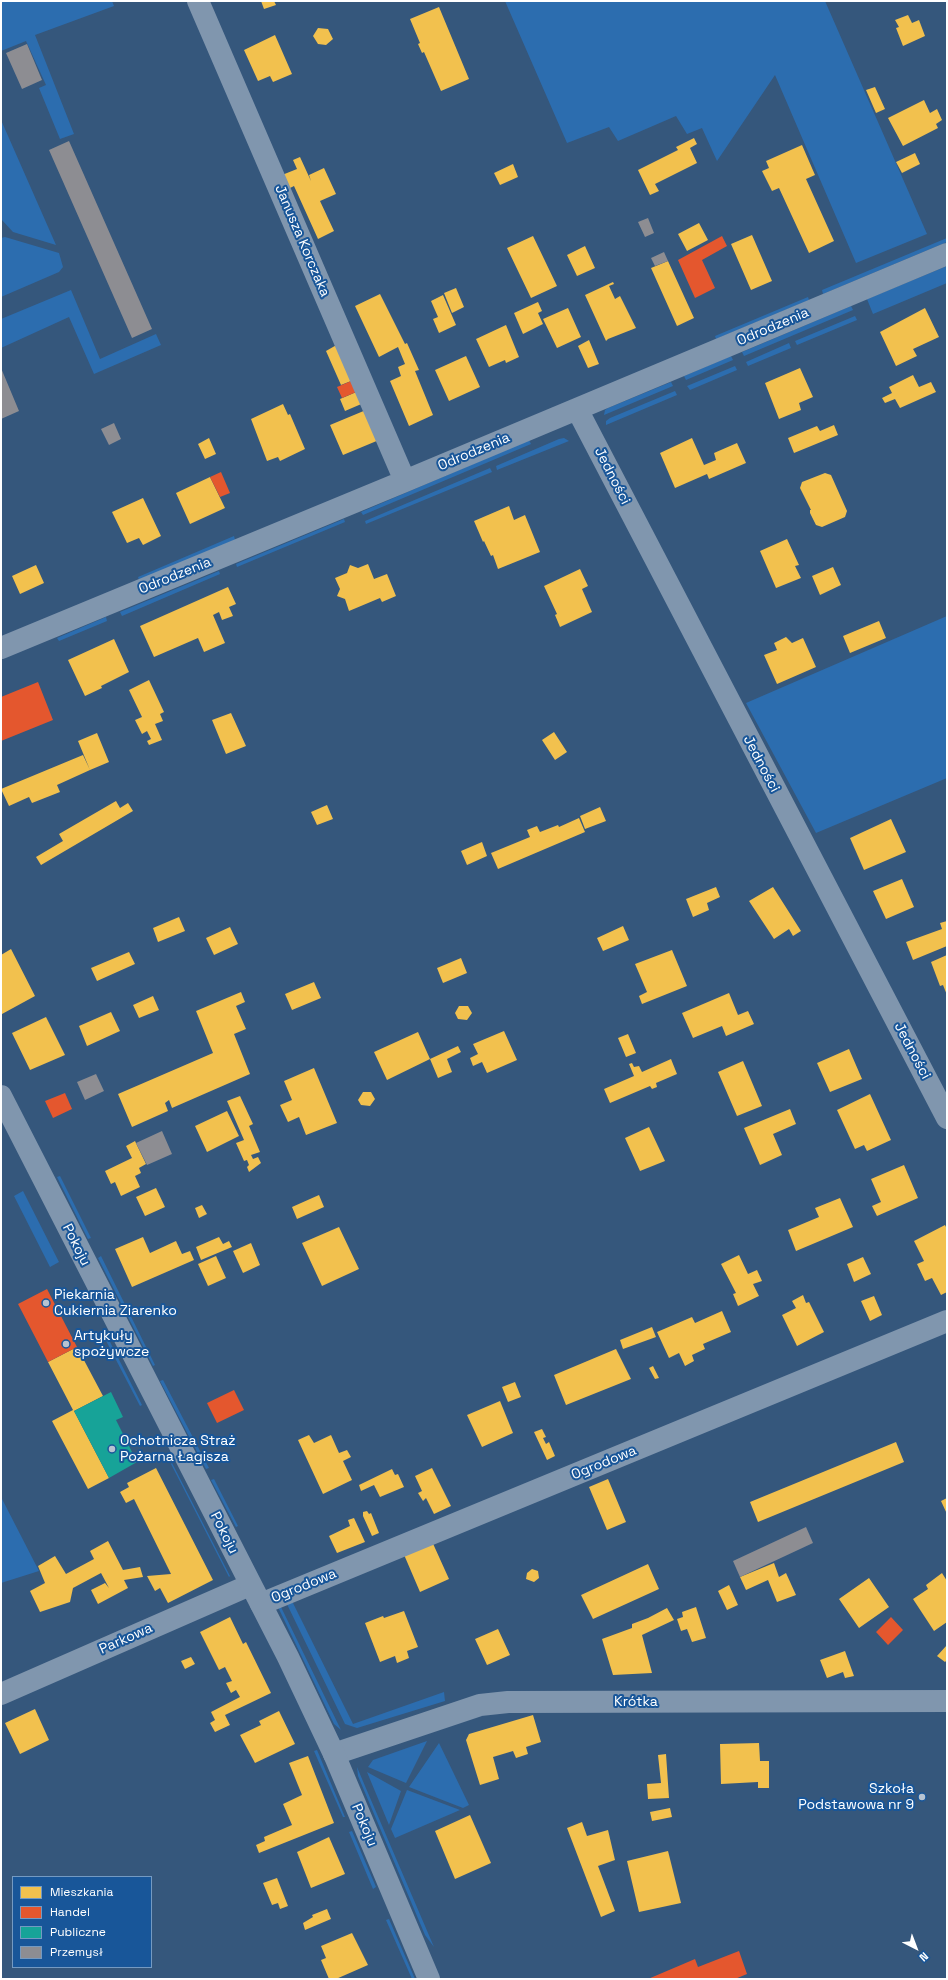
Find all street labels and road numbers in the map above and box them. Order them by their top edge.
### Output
street label: Janusza Korczaka [271,182,333,300]
street label: Odrodzenia [735,304,811,350]
street label: Odrodzenia [436,429,512,475]
street label: Jedności [591,445,633,507]
street label: Odrodzenia [136,554,214,598]
street label: Jedności [739,733,783,795]
street label: Jedności [890,1020,934,1082]
street label: Pokoju [58,1221,94,1269]
street label: Ogrodowa [569,1442,639,1484]
street label: Pokoju [206,1509,242,1557]
street label: Ogrodowa [269,1565,339,1607]
street label: Parkowa [97,1620,155,1658]
street label: Krótka [614,1694,658,1710]
street label: Pokoju [348,1801,380,1849]

